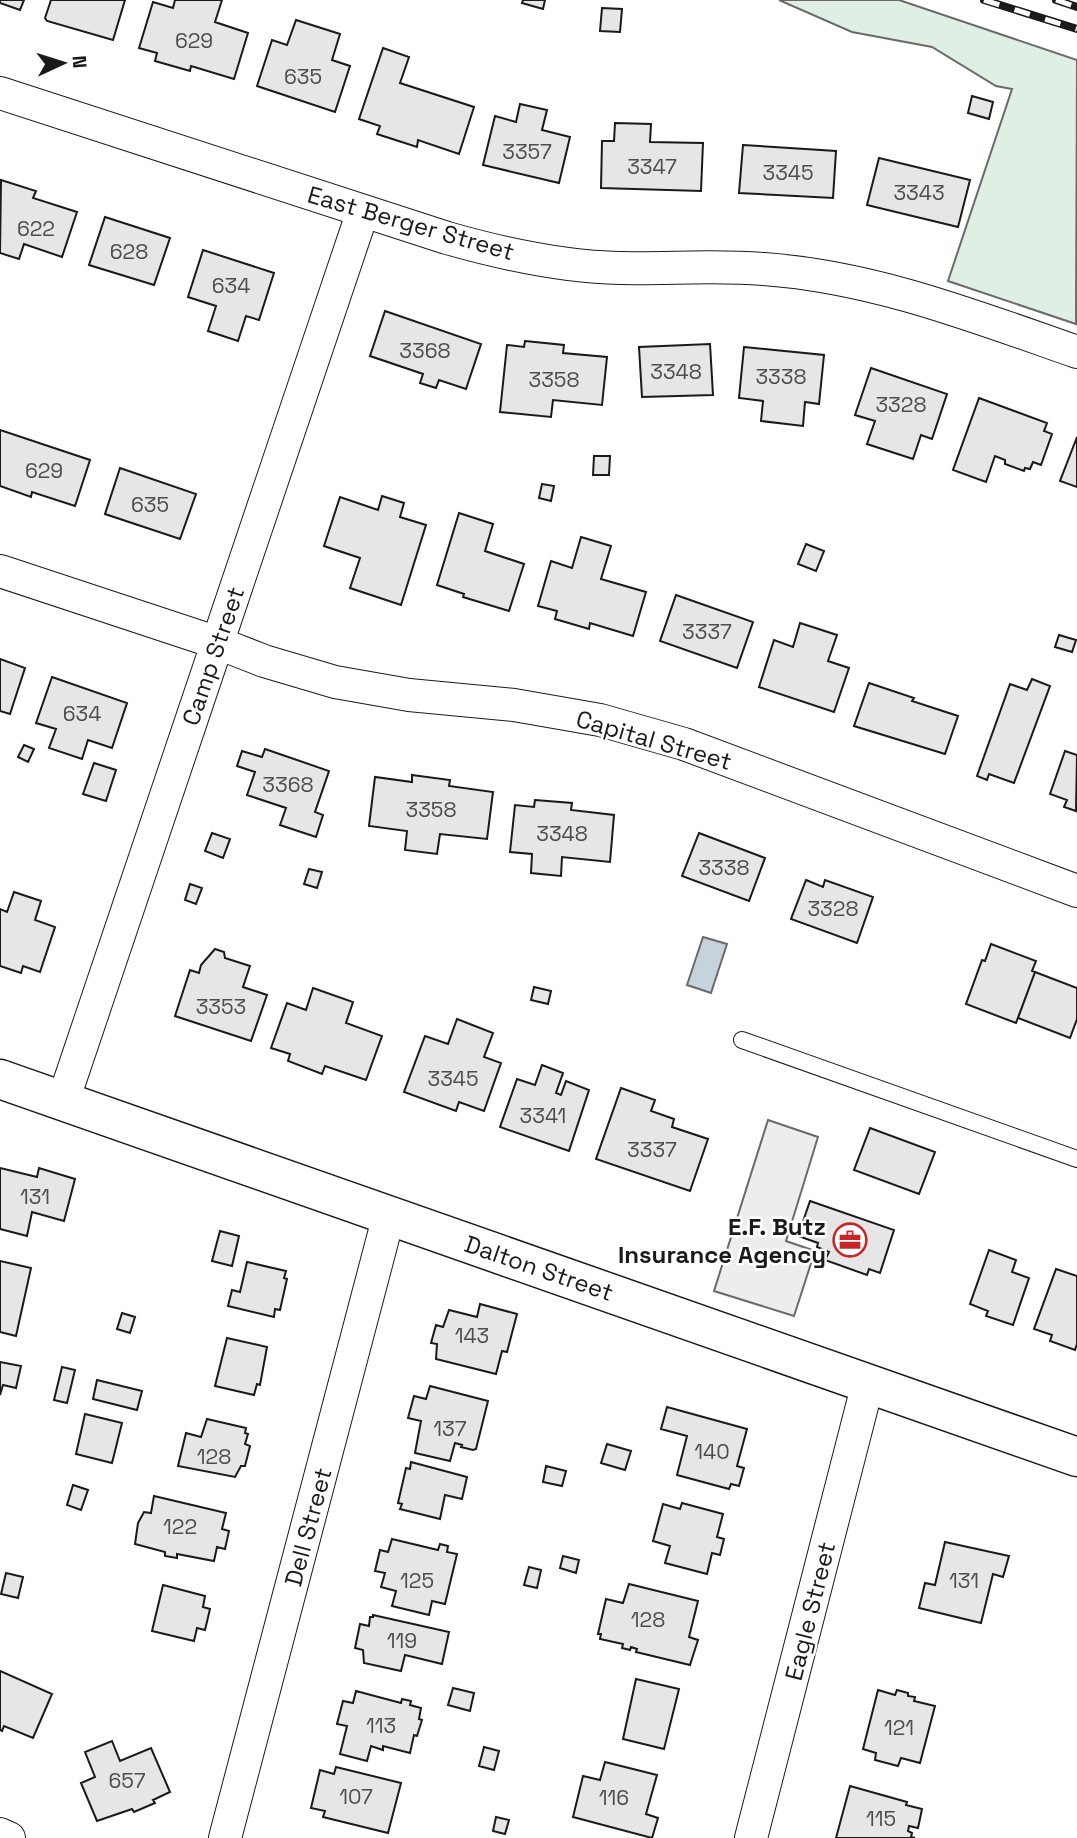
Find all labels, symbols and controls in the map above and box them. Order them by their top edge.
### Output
house number: 629 [175,27,213,54]
north arrow [28,28,98,98]
text: N [67,55,92,69]
house number: 635 [284,63,322,90]
house number: 3357 [502,138,552,165]
house number: 3347 [627,153,677,180]
house number: 3345 [762,159,814,186]
street label: East Berger Street [304,179,518,267]
house number: 3343 [893,179,945,206]
house number: 622 [17,215,55,242]
house number: 628 [110,238,148,265]
house number: 634 [212,272,250,299]
house number: 3368 [399,337,451,364]
house number: 3348 [650,358,702,385]
house number: 3338 [755,363,807,390]
house number: 3358 [528,366,580,393]
house number: 3328 [875,391,927,418]
house number: 629 [25,457,63,484]
house number: 635 [131,491,169,518]
street label: Camp Street [175,582,251,730]
house number: 3337 [682,618,732,645]
house number: 634 [63,700,101,727]
street label: Capital Street [572,703,736,777]
house number: 3368 [262,771,314,798]
house number: 3358 [405,796,457,823]
house number: 3348 [536,820,588,847]
house number: 3338 [698,854,750,881]
house number: 3328 [807,895,859,922]
house number: 3353 [196,993,246,1020]
house number: 3345 [427,1065,479,1092]
house number: 3341 [520,1102,566,1129]
house number: 3337 [627,1136,677,1163]
house number: 131 [20,1183,50,1210]
place label: E.F. Butz Insurance Agency [618,1211,826,1270]
office icon: E.F. Butz Insurance Agency [831,1221,869,1259]
street label: Dalton Street [461,1228,617,1308]
house number: 143 [455,1322,489,1349]
house number: 137 [433,1415,467,1442]
house number: 140 [694,1438,730,1465]
house number: 128 [197,1443,231,1470]
street label: Dell Street [277,1464,339,1590]
house number: 122 [163,1513,197,1540]
street label: Eagle Street [778,1538,842,1684]
house number: 125 [400,1567,434,1594]
house number: 131 [949,1567,979,1594]
house number: 128 [631,1606,665,1633]
house number: 119 [387,1627,417,1654]
house number: 113 [366,1712,396,1739]
house number: 121 [884,1714,914,1741]
house number: 657 [108,1767,146,1794]
house number: 107 [339,1783,373,1810]
house number: 116 [599,1784,629,1811]
house number: 115 [866,1805,896,1832]

